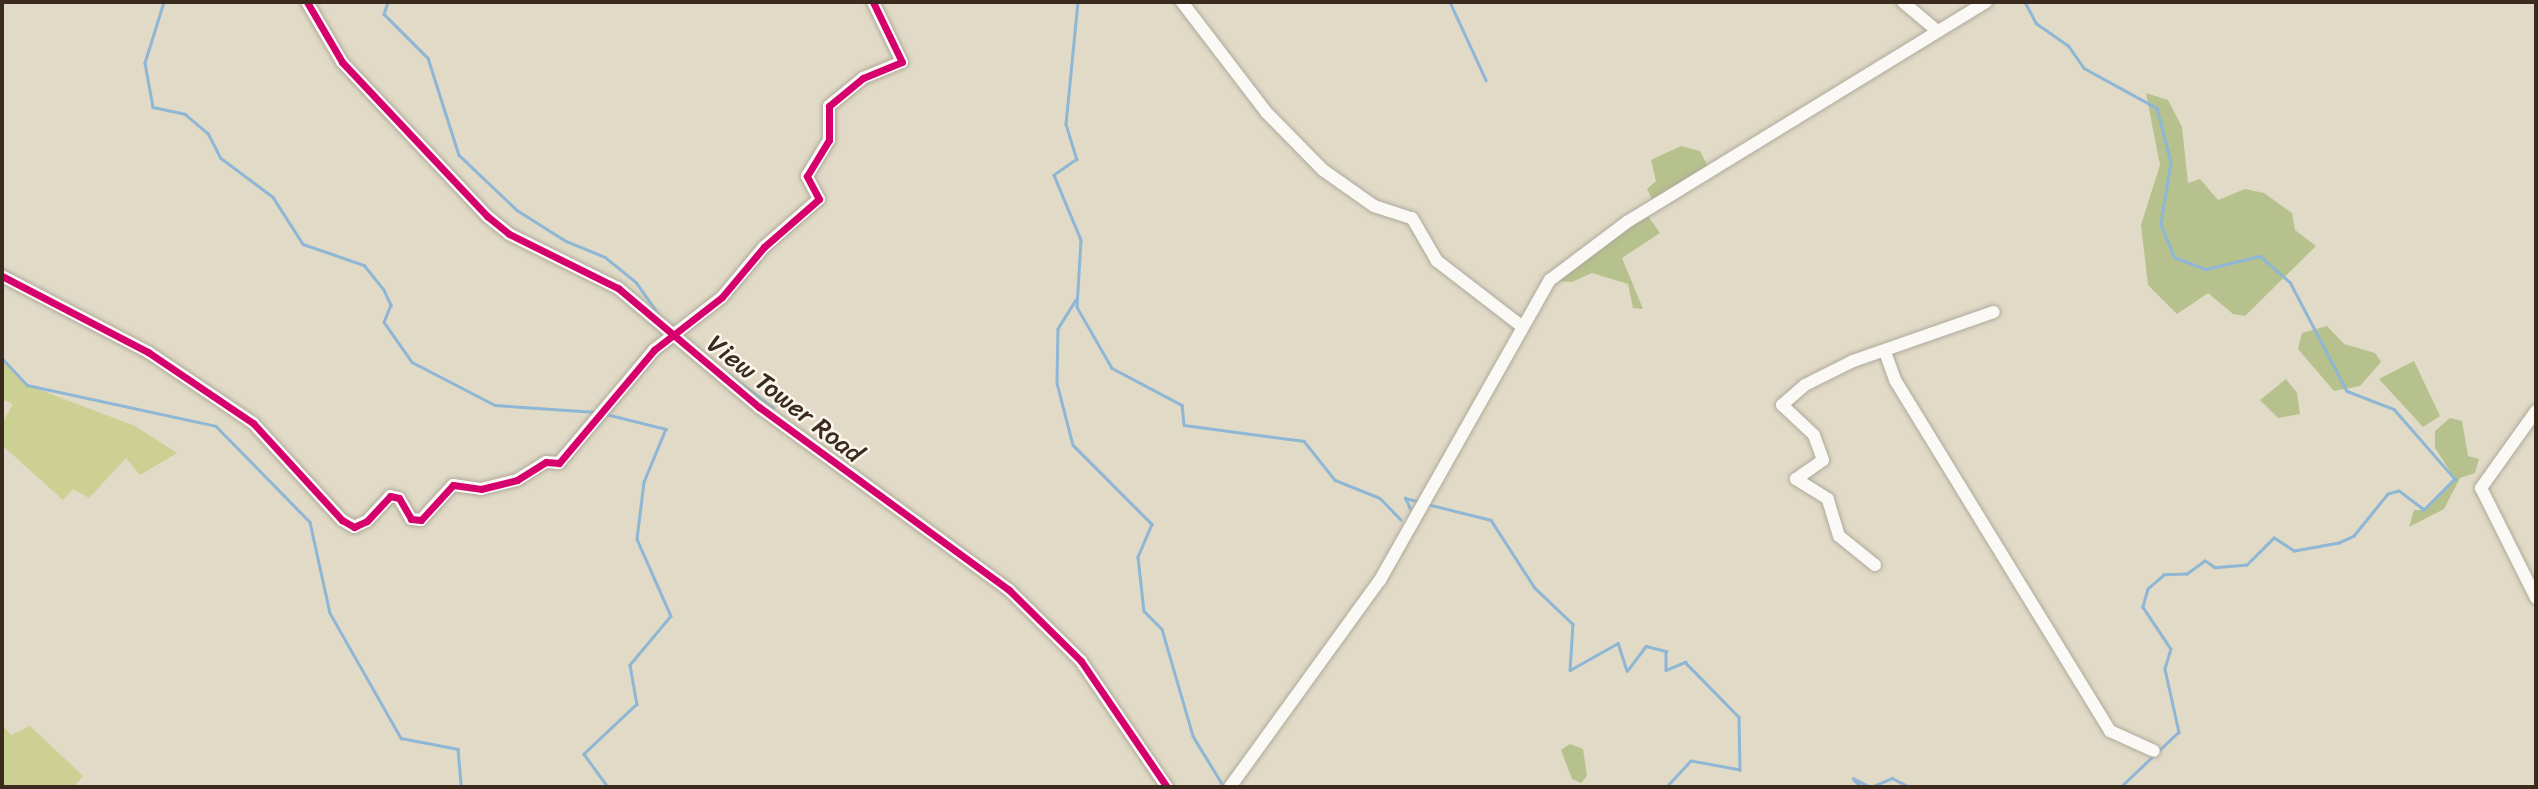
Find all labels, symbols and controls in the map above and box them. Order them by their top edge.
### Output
street label: View Tower Road [700,328,870,470]

